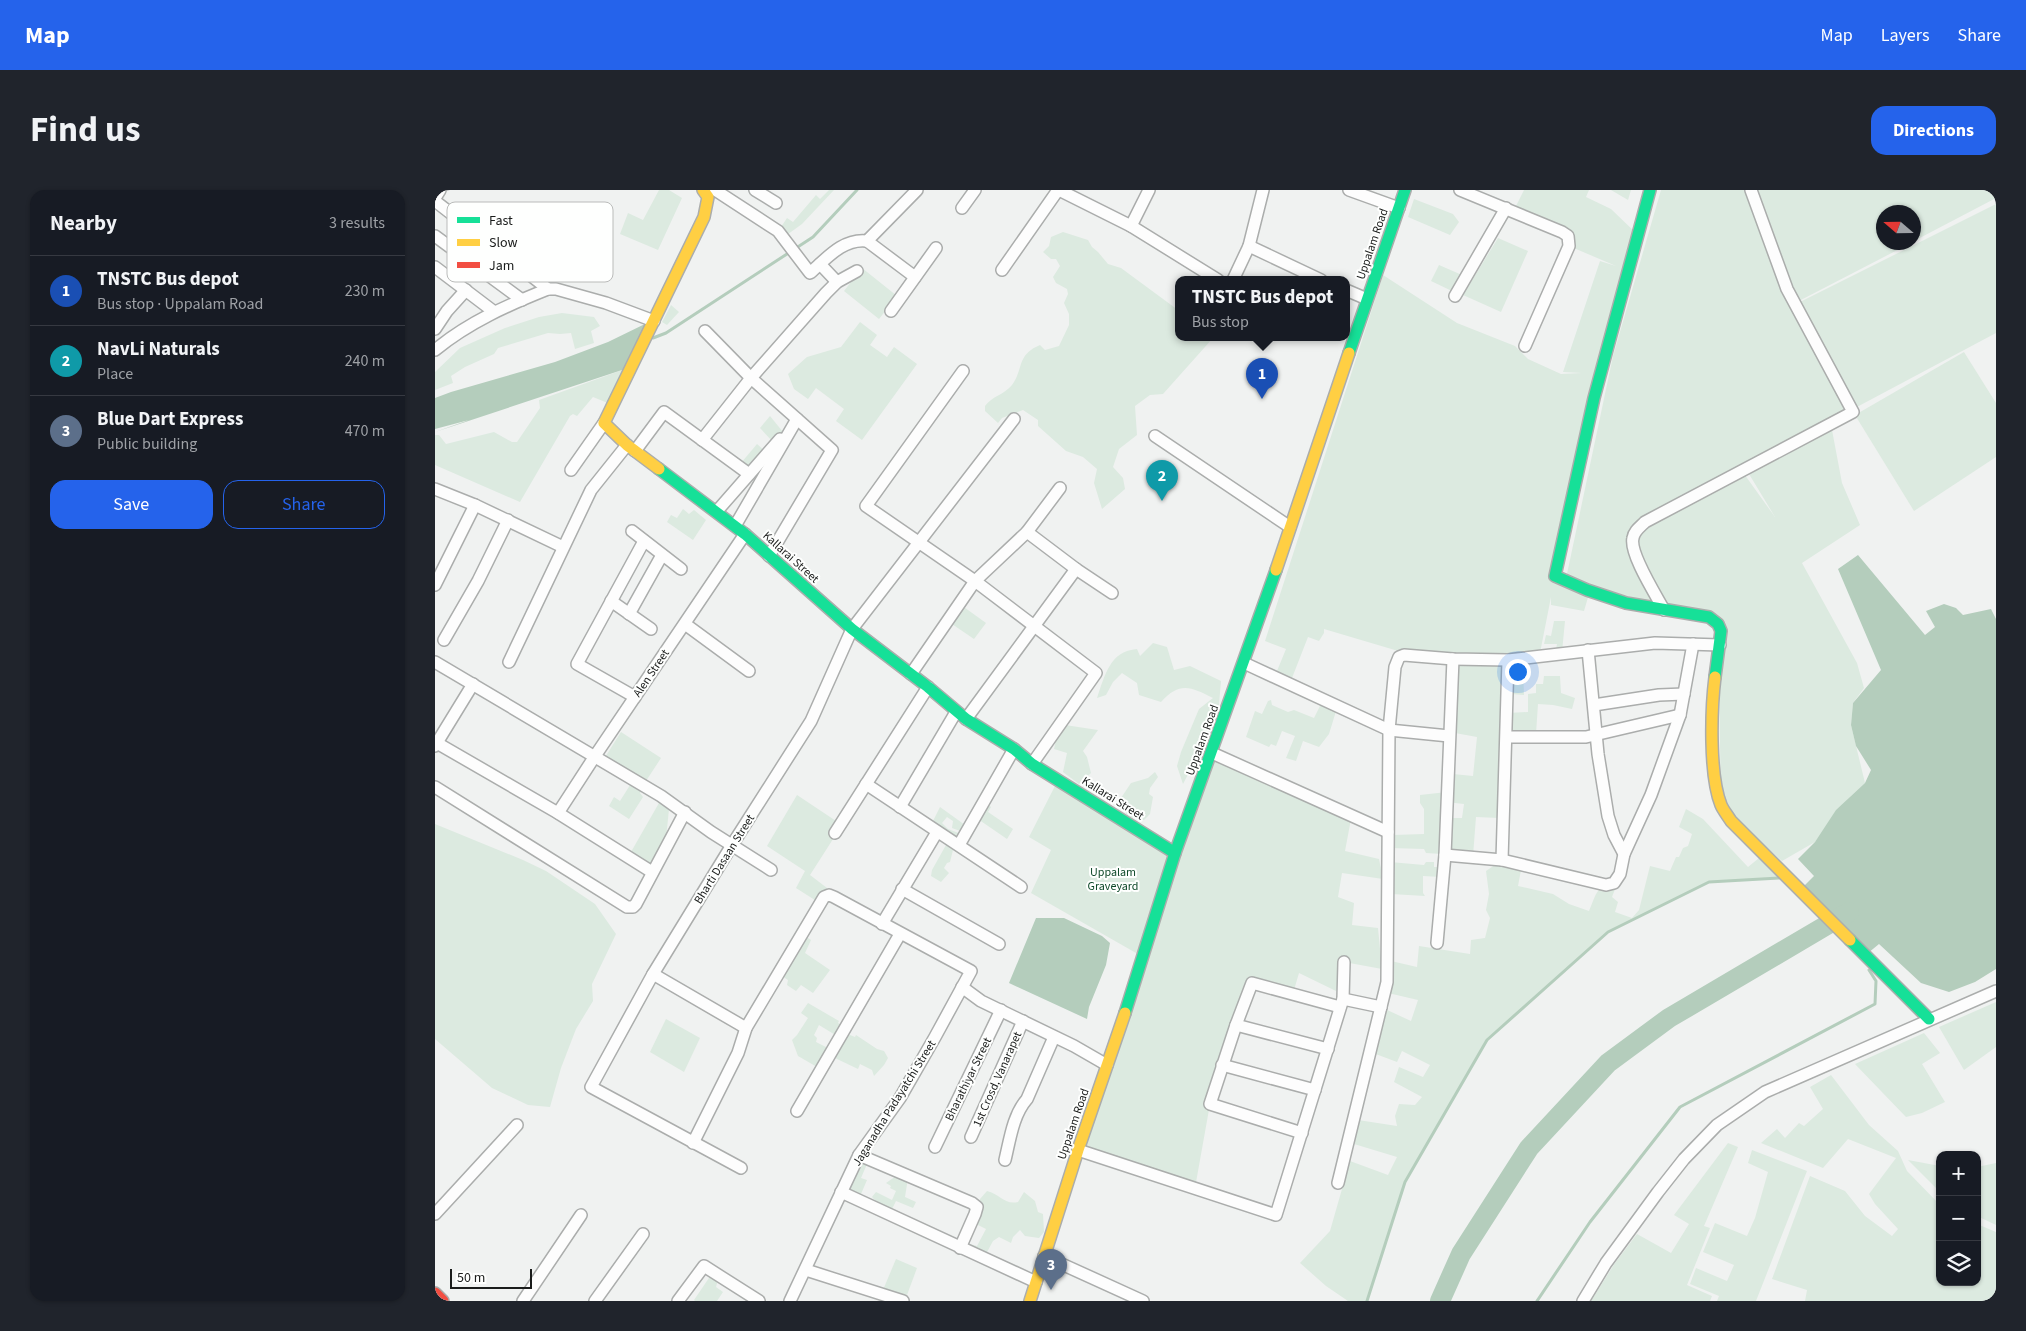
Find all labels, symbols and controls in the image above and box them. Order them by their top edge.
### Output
text: Map [25,18,70,53]
text: Map [1821,23,1853,48]
text: Layers [1881,23,1930,48]
text: Share [1958,23,2001,48]
text: Find us [30,105,140,155]
button: Directions [1871,106,1996,155]
legend [447,202,613,282]
north arrow [1876,205,1921,250]
street label: Uppalam Road [1352,206,1393,282]
text: Nearby [50,208,117,238]
text: Fast [489,211,513,231]
text: 3 results [329,212,385,234]
text: Slow [489,233,518,253]
text: Jam [489,256,514,276]
text: TNSTC Bus depot [97,266,239,293]
popup [1175,276,1350,341]
text: 1 [62,280,70,302]
text: 230 m [345,280,385,302]
text: TNSTC Bus depot [1192,284,1333,311]
text: Bus stop · Uppalam Road [97,293,263,315]
text: Bus stop [1192,311,1249,333]
text: NavLi Naturals [97,336,220,363]
text: 2 [62,350,70,372]
text: 240 m [345,350,385,372]
pin: 1 [1246,358,1278,399]
text: Place [97,363,133,385]
text: Blue Dart Express [97,406,243,433]
text: 3 [62,420,70,442]
text: 470 m [345,420,385,442]
text: Public building [97,433,197,455]
pin: 2 [1146,460,1178,501]
button: Save [50,480,213,529]
button: Share [223,480,385,529]
street label: Kallarai Street [759,527,823,587]
street label: Alen Street [629,646,674,701]
your location [1505,659,1531,685]
street label: Uppalam Road [1182,702,1223,778]
street label: Kallarai Street [1078,773,1147,824]
street label: Bharti Dasaan Street [690,811,759,907]
park label: Uppalam Graveyard [1087,864,1139,895]
street label: 1st Crosd, Vanarapet [969,1029,1026,1130]
street label: Bharathiyar Street [941,1035,996,1124]
street label: Jaganadha Padayatchi Street [849,1037,940,1169]
street label: Uppalam Road [1053,1086,1094,1162]
map controls [1936,1151,1981,1286]
button: + [1936,1151,1981,1196]
button: − [1936,1196,1981,1241]
button: layers [1936,1241,1981,1286]
pin: 3 [1035,1249,1067,1290]
scale bar [450,1266,533,1289]
text: 50 m [457,1268,485,1288]

